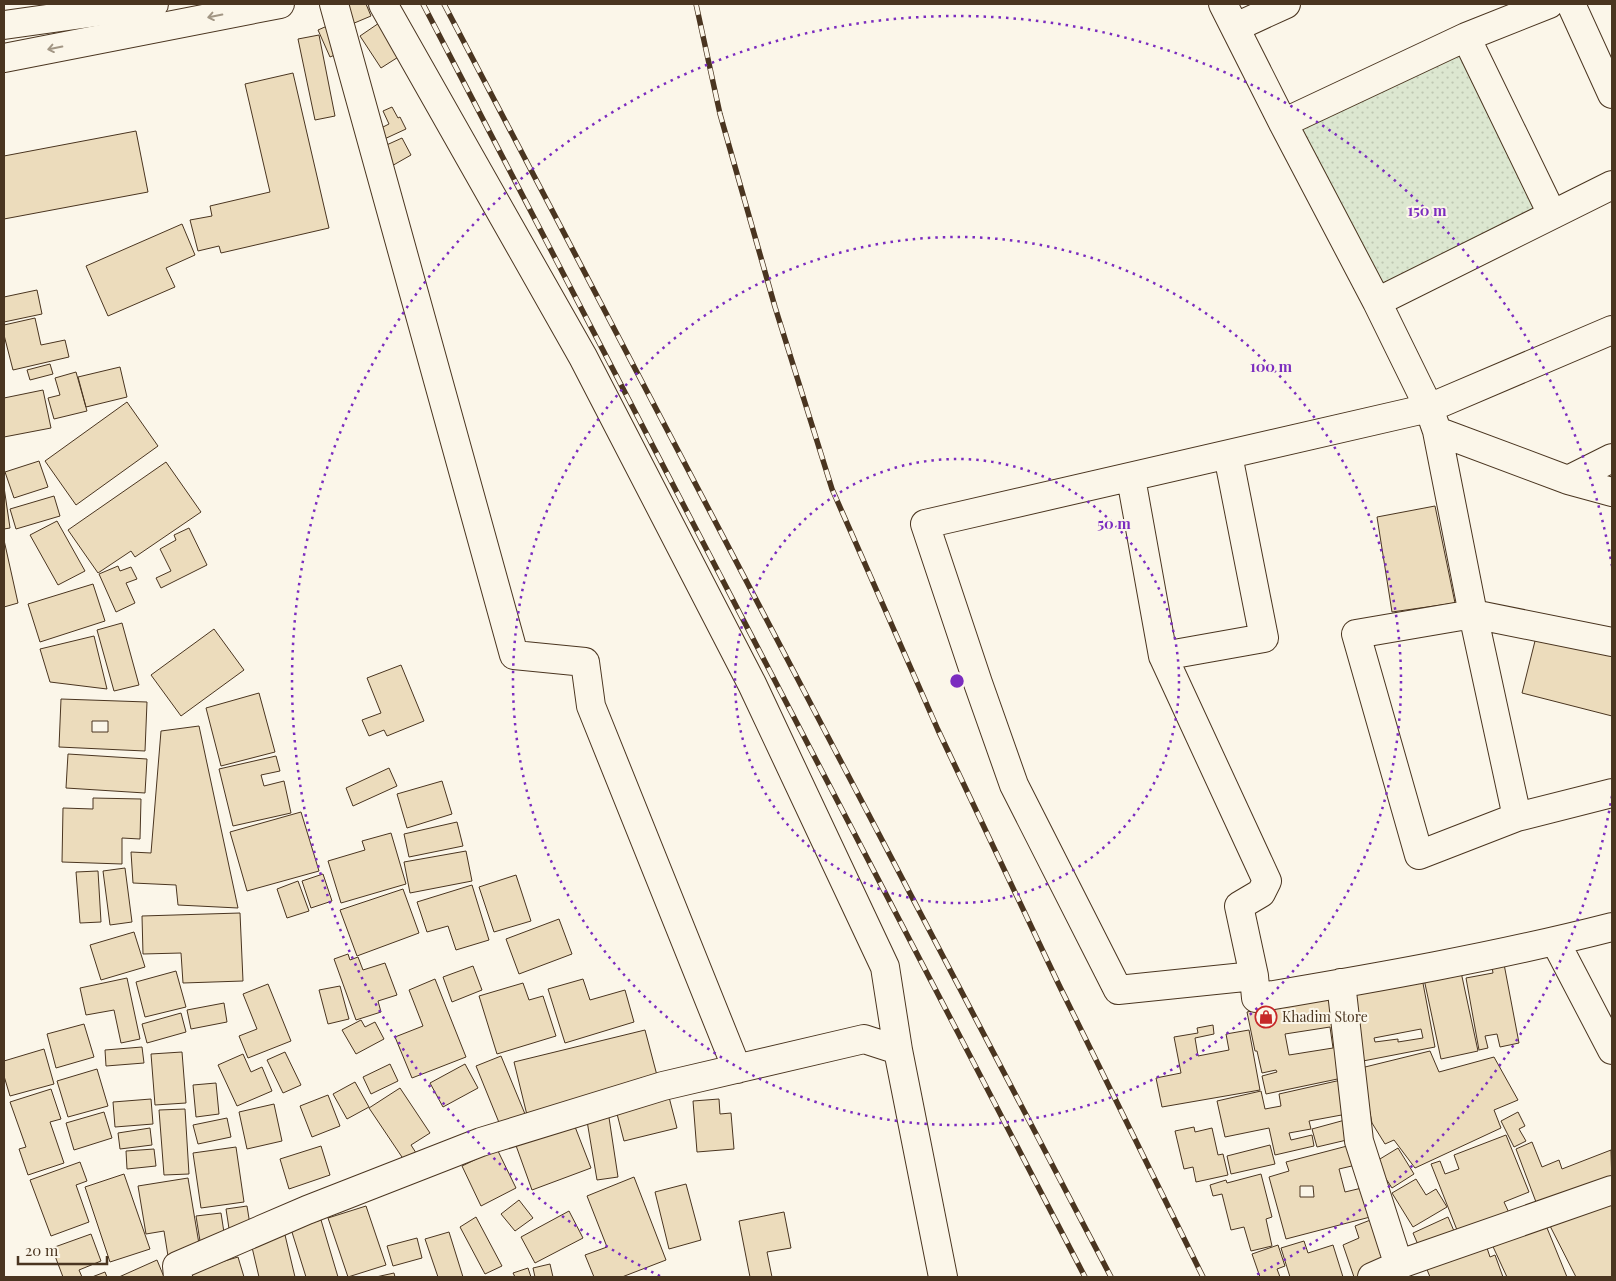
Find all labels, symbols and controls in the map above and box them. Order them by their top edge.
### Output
one-way arrow [207,12,223,22]
one-way arrow [48,43,64,53]
text: 150 m [1407,200,1447,220]
text: 100 m [1250,356,1293,376]
text: 50 m [1097,513,1131,533]
centre of rings [948,672,966,690]
shop icon: Khadim Store [1254,1005,1278,1029]
place label: Khadim Store [1282,1007,1368,1026]
scale bar [18,1234,106,1266]
text: 20 m [25,1240,59,1260]

